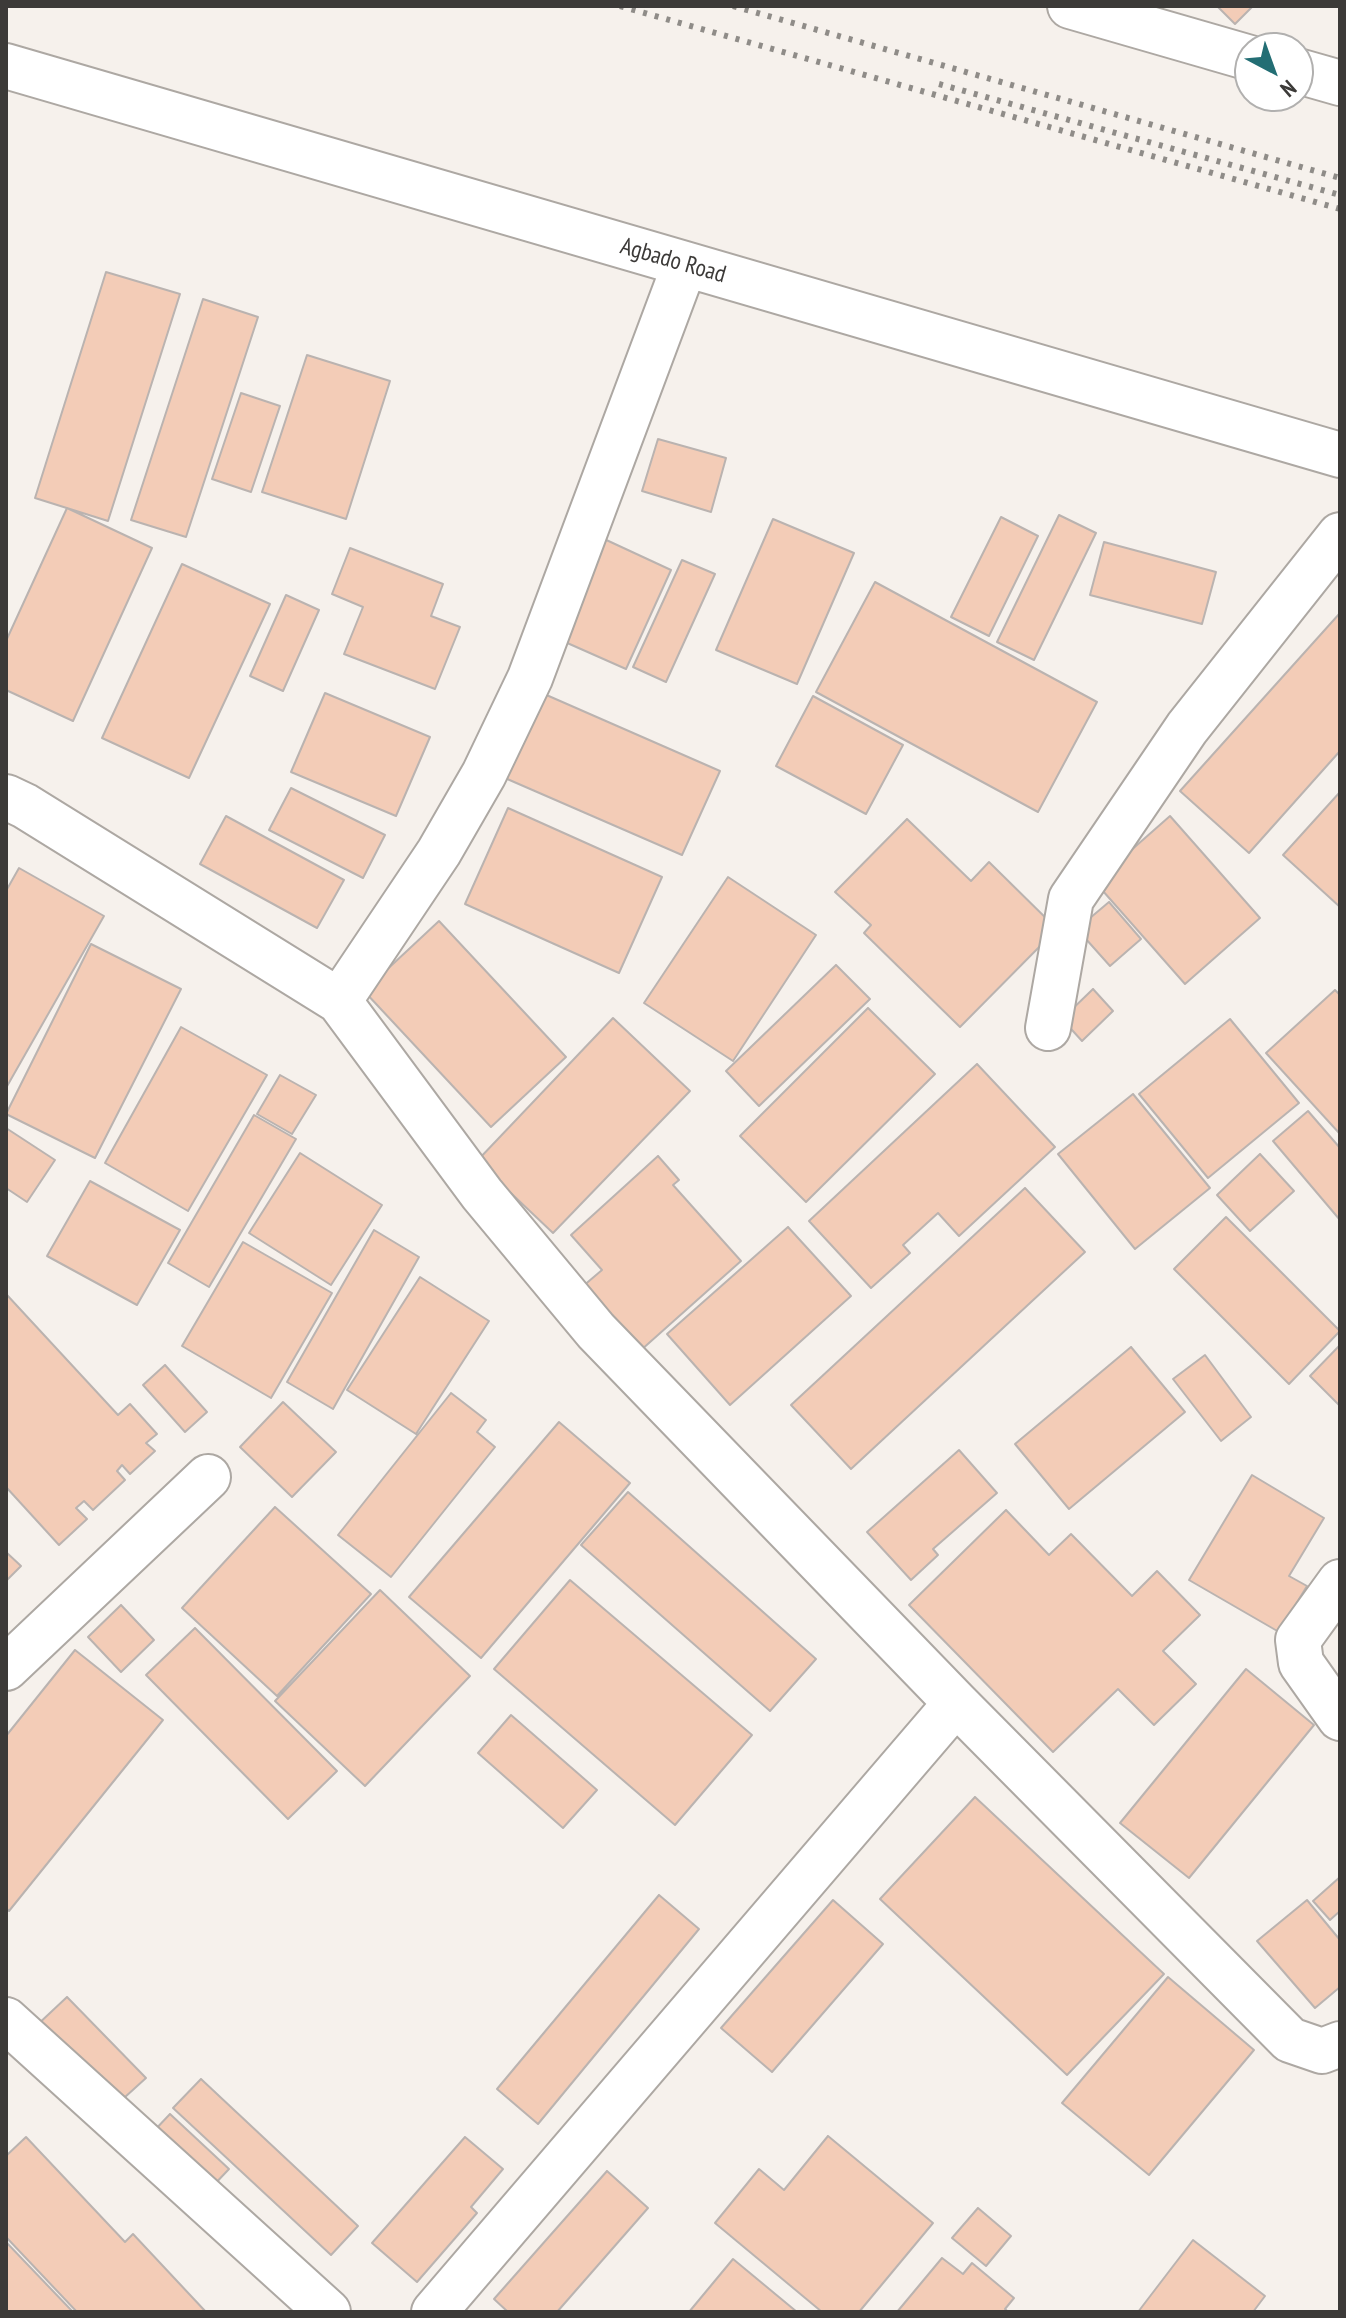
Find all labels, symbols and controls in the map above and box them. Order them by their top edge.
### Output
north arrow [1234,32,1314,112]
text: N [1275,74,1302,103]
street label: Agbado Road [617,232,729,290]

